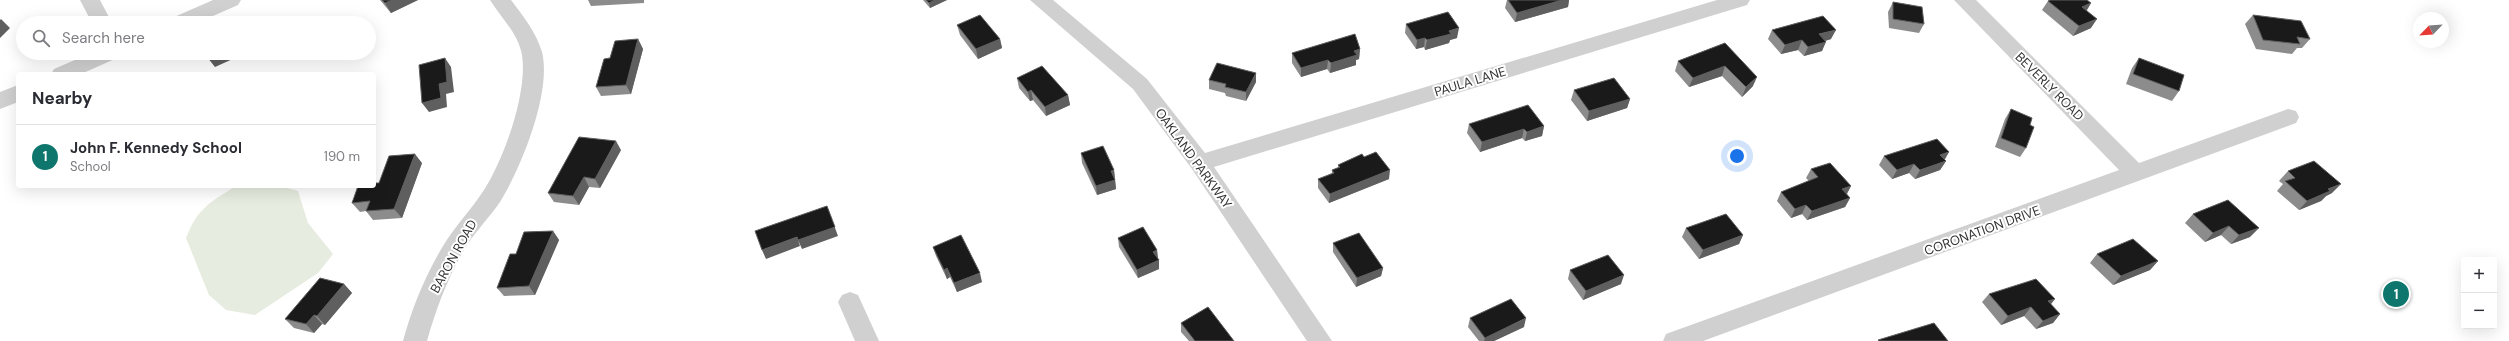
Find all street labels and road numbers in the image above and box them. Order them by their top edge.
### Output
street label: BEVERLY ROAD [2012,48,2088,124]
street label: PAULA LANE [1432,63,1508,100]
street label: OAKLAND PARKWAY [1152,105,1236,212]
street label: CORONATION DRIVE [1922,202,2043,259]
street label: BARON ROAD [426,217,481,296]

